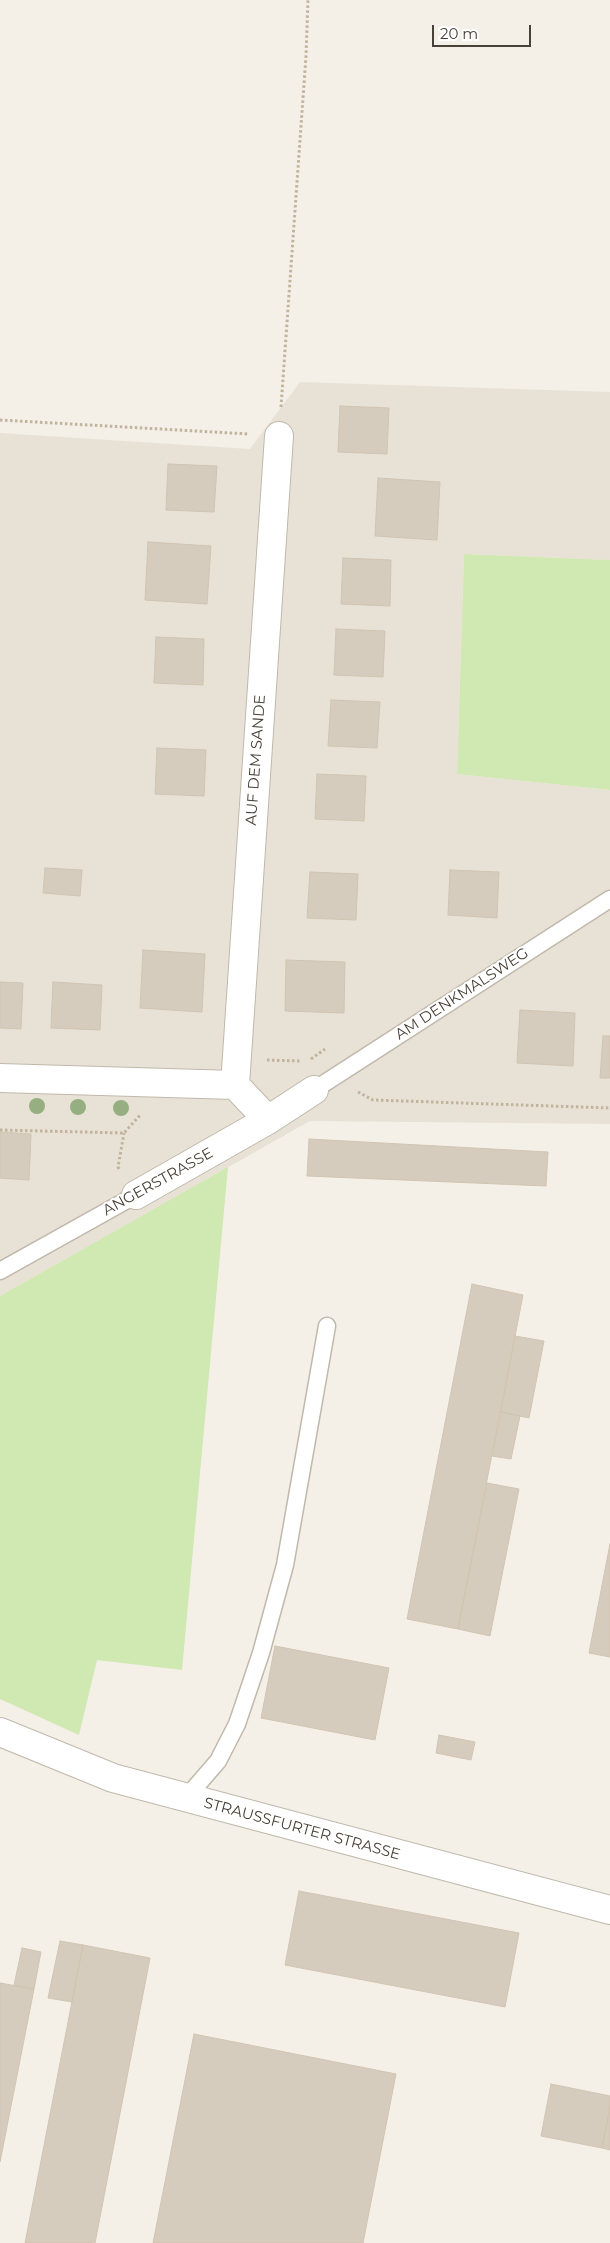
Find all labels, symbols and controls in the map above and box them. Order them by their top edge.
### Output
scale bar [435,15,534,47]
text: 20 m [440,24,478,43]
street label: AUF DEM SANDE [242,694,270,826]
street label: AM DENKMALSWEG [392,944,532,1044]
street label: ANGERSTRASSE [100,1144,216,1220]
street label: STRAUSSFURTER STRASSE [202,1794,402,1864]

